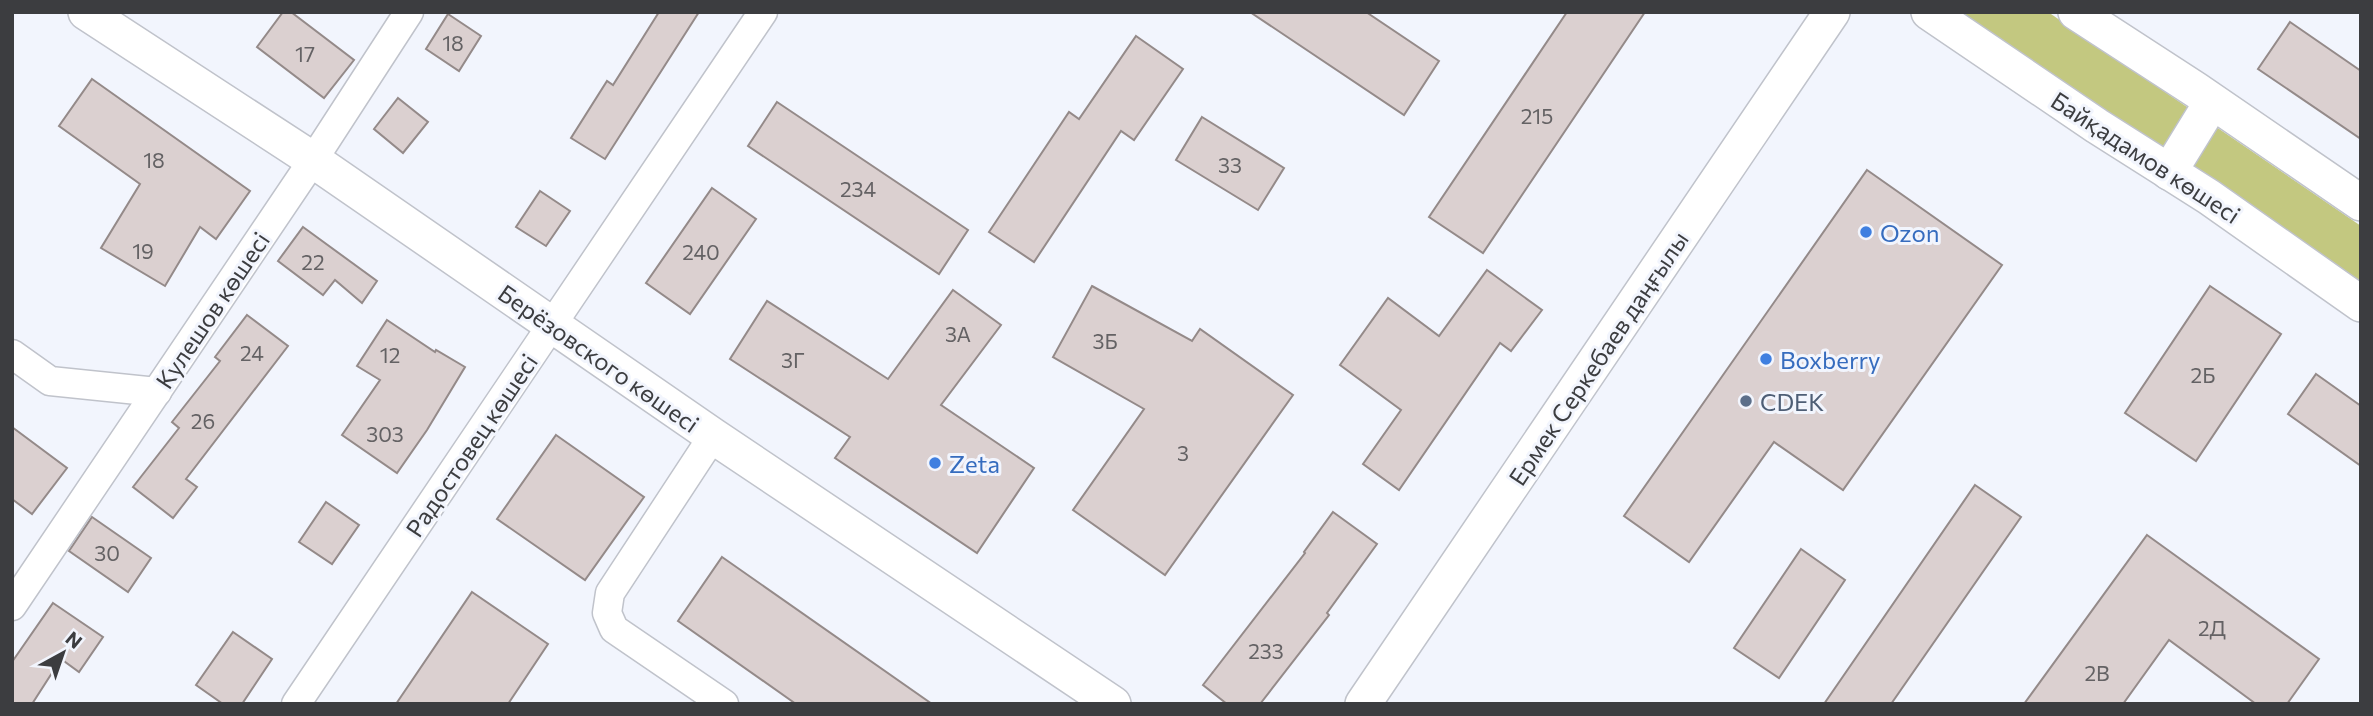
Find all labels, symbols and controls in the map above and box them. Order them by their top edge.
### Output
house number: 18 [442,30,464,55]
house number: 17 [295,41,315,66]
street label: Байқадамов көшесі [2046,85,2246,229]
house number: 215 [1521,103,1553,128]
house number: 18 [143,147,165,172]
house number: 33 [1218,152,1242,177]
house number: 234 [840,176,877,201]
place label: Ozon [1880,218,1940,247]
marker: Ozon [1858,224,1874,240]
street label: Ермек Серкебаев даңғылы [1502,225,1694,491]
street label: Кулешов көшесі [149,226,275,394]
house number: 19 [132,238,154,263]
house number: 240 [682,239,720,264]
house number: 22 [301,249,325,274]
street label: Берёзовского көшесі [493,278,705,438]
house number: 3А [945,321,971,346]
house number: 3Б [1092,328,1118,353]
house number: 24 [240,340,264,365]
house number: 12 [380,342,400,367]
place label: Boxberry [1780,345,1881,374]
house number: 3Г [781,347,805,372]
street label: Радостовец көшесі [399,348,543,542]
marker: Boxberry [1758,351,1774,367]
house number: 2Б [2191,362,2215,387]
place label: CDEK [1760,387,1824,416]
marker: CDEK [1738,393,1754,409]
house number: 26 [191,408,215,433]
house number: 303 [366,421,404,446]
house number: 3 [1177,440,1189,465]
place label: Zeta [949,449,1000,478]
marker: Zeta [927,455,943,471]
house number: 30 [94,540,120,565]
house number: 2Д [2198,615,2226,640]
north arrow [28,618,98,688]
text: N [61,626,87,653]
house number: 233 [1248,638,1284,663]
house number: 2В [2084,660,2110,685]

